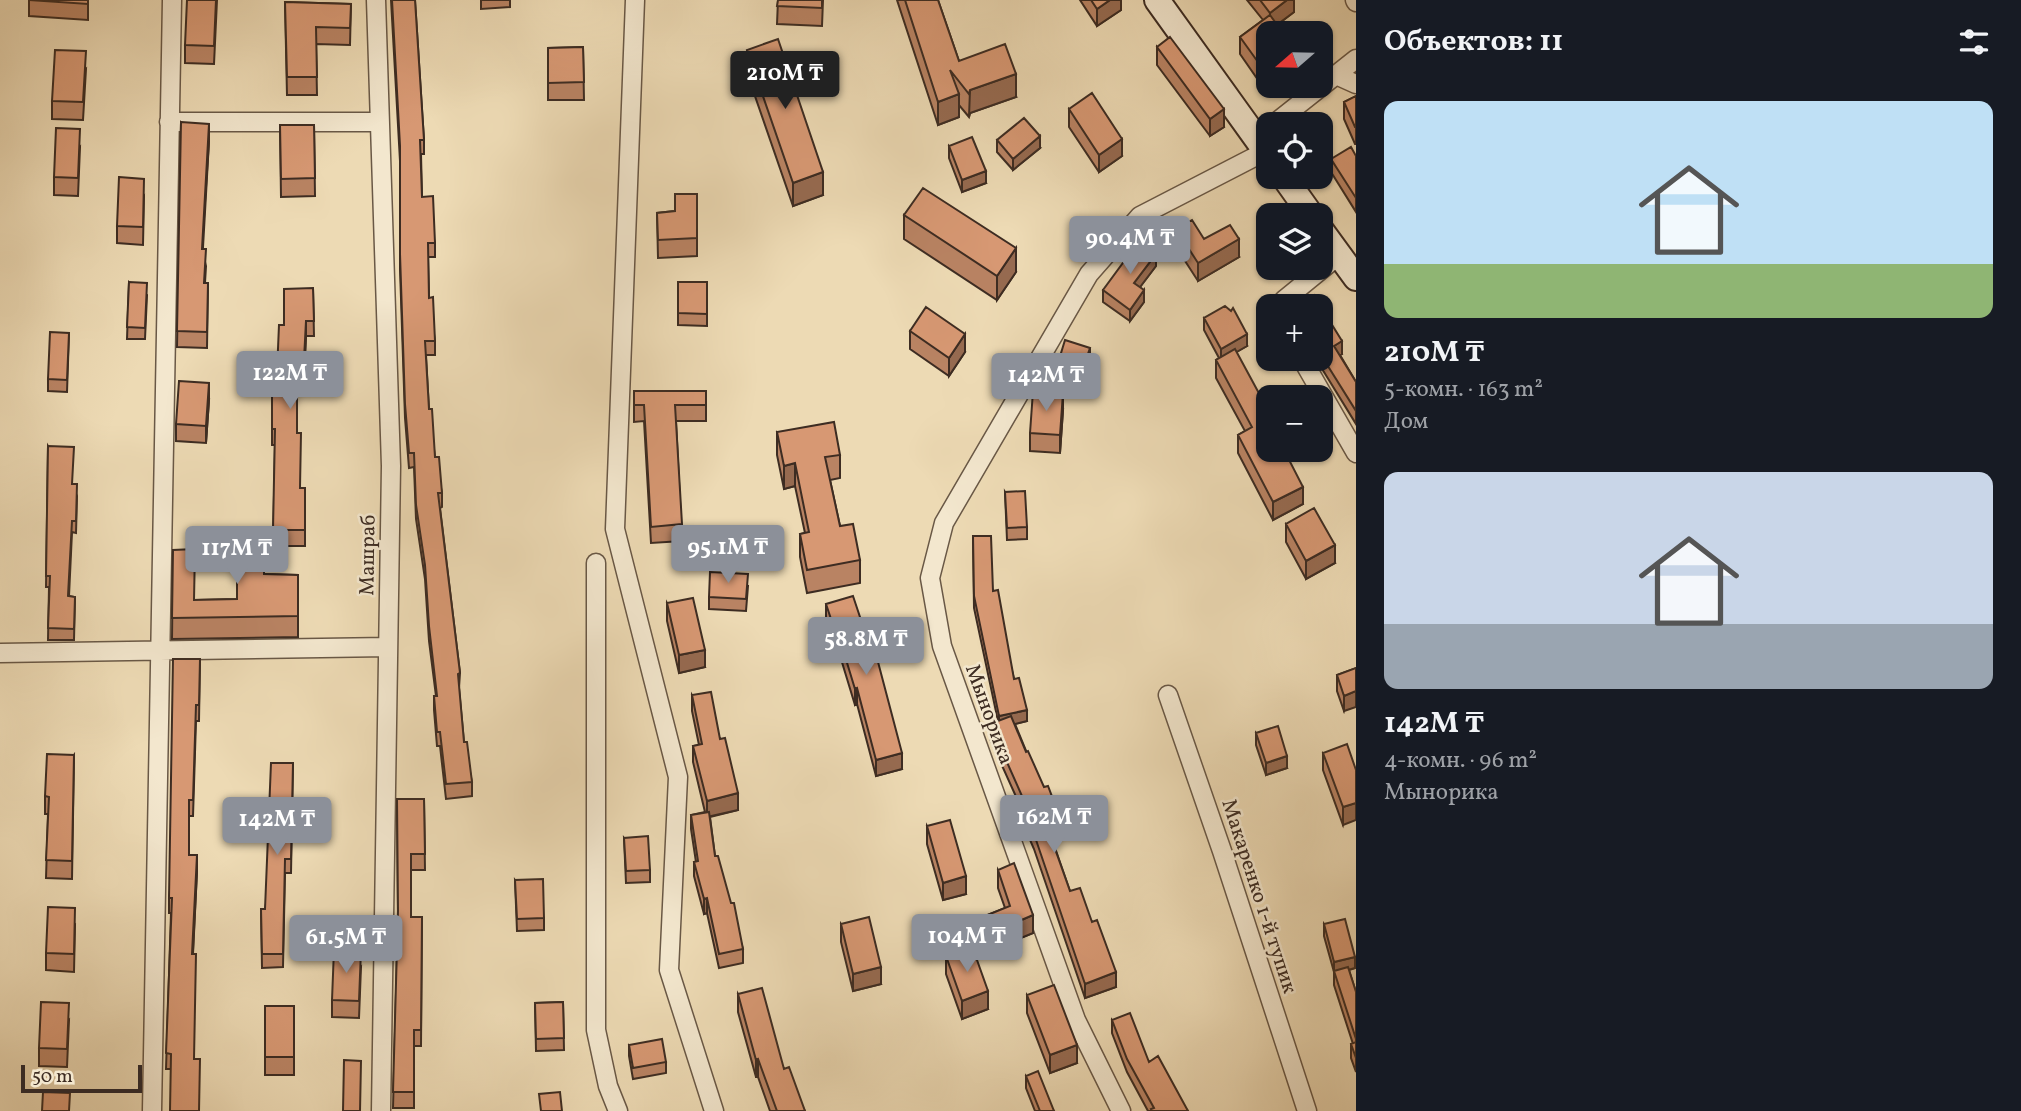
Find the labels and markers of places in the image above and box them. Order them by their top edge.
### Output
pin: 210M ₸ [728,52,842,111]
pin: 90.4M ₸ [1065,216,1195,276]
pin: 122M ₸ [233,352,347,411]
pin: 142M ₸ [989,354,1103,413]
pin: 117M ₸ [180,526,294,586]
pin: 95.1M ₸ [663,526,793,585]
pin: 58.8M ₸ [801,618,931,677]
pin: 162M ₸ [997,796,1111,855]
pin: 142M ₸ [220,798,334,857]
pin: 104M ₸ [910,914,1024,974]
pin: 61.5M ₸ [281,916,411,975]

